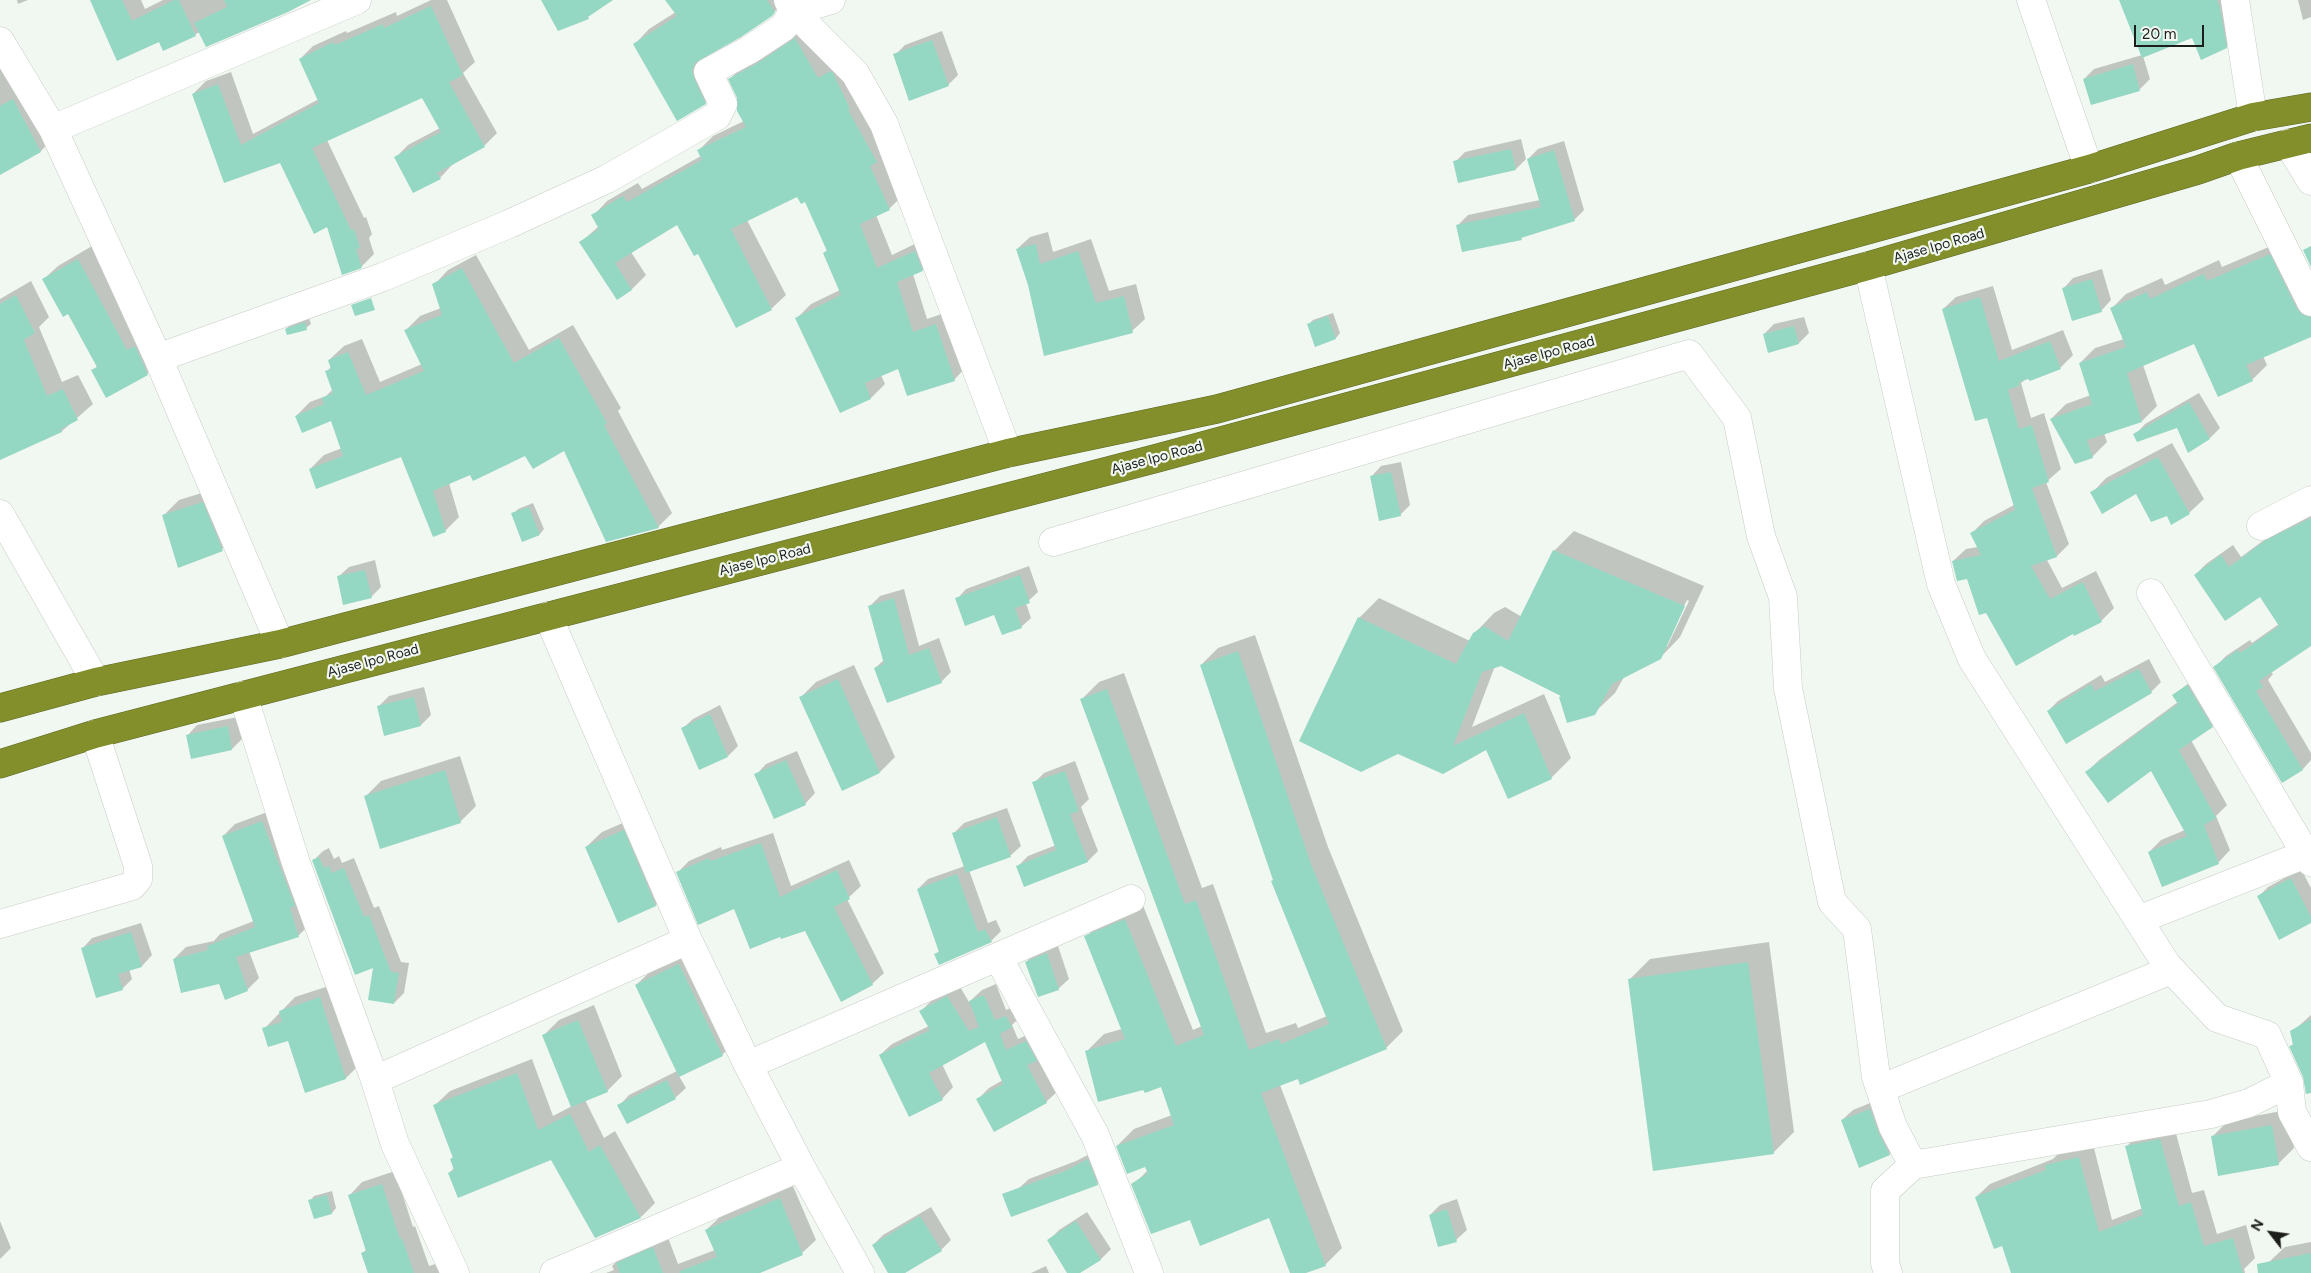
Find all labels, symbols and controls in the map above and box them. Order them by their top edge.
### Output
scale bar [2136,15,2206,47]
text: 20 m [2142,25,2176,43]
street label: Ajase Ipo Road [1892,225,1986,267]
street label: Ajase Ipo Road [1501,333,1597,373]
street label: Ajase Ipo Road [1109,438,1205,478]
street label: Ajase Ipo Road [717,540,813,580]
street label: Ajase Ipo Road [325,641,421,681]
north arrow [2246,1208,2296,1258]
text: N [2248,1216,2268,1234]

